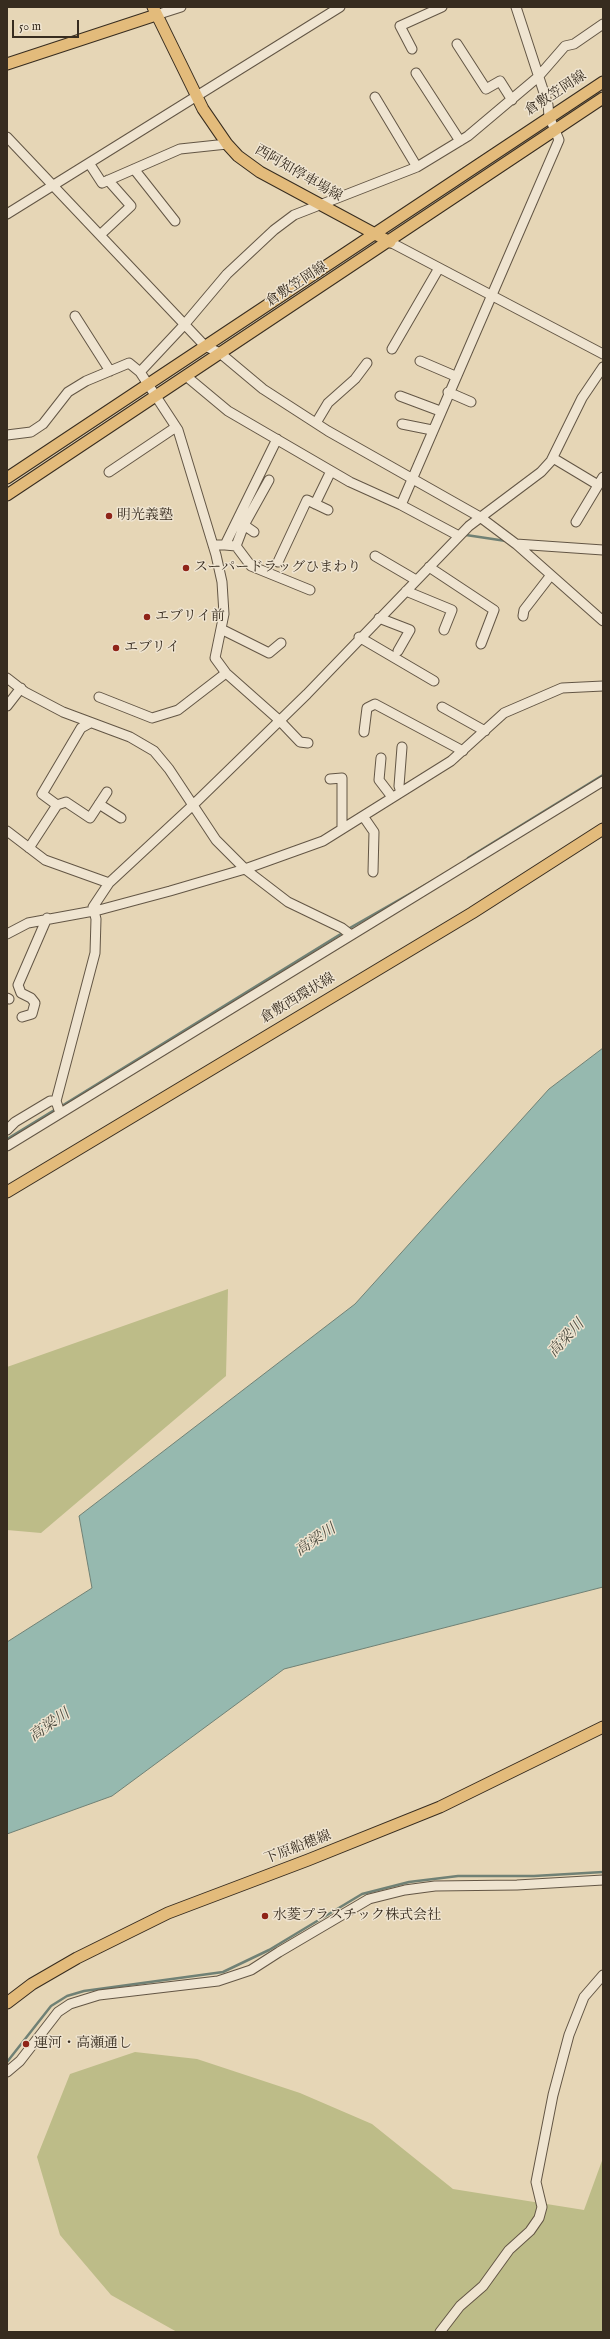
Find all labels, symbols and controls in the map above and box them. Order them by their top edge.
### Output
scale bar [14,12,81,38]
text: 50 m [19,19,41,34]
street label: 倉敷笠岡線 [522,68,590,120]
street label: 西阿知停車場線 [251,142,345,206]
street label: 倉敷笠岡線 [263,259,331,311]
place label: 明光義塾 [117,508,173,524]
marker: 明光義塾 [104,511,114,521]
place label: スーパードラッグひまわり [194,560,361,576]
marker: スーパードラッグひまわり [181,563,191,573]
place label: エブリイ前 [155,609,225,625]
marker: エブリイ前 [142,612,152,622]
place label: エブリイ [124,640,180,656]
marker: エブリイ [111,643,121,653]
street label: 倉敷西環状線 [258,970,338,1028]
water label: 高梁川 [545,1316,589,1362]
water label: 高梁川 [292,1521,340,1561]
water label: 高梁川 [26,1706,74,1746]
street label: 下原船穂線 [262,1828,334,1868]
place label: 水菱プラスチック株式会社 [273,1908,441,1924]
marker: 水菱プラスチック株式会社 [260,1911,270,1921]
place label: 運河・高瀬通し [34,2036,132,2052]
marker: 運河・高瀬通し [21,2039,31,2049]

